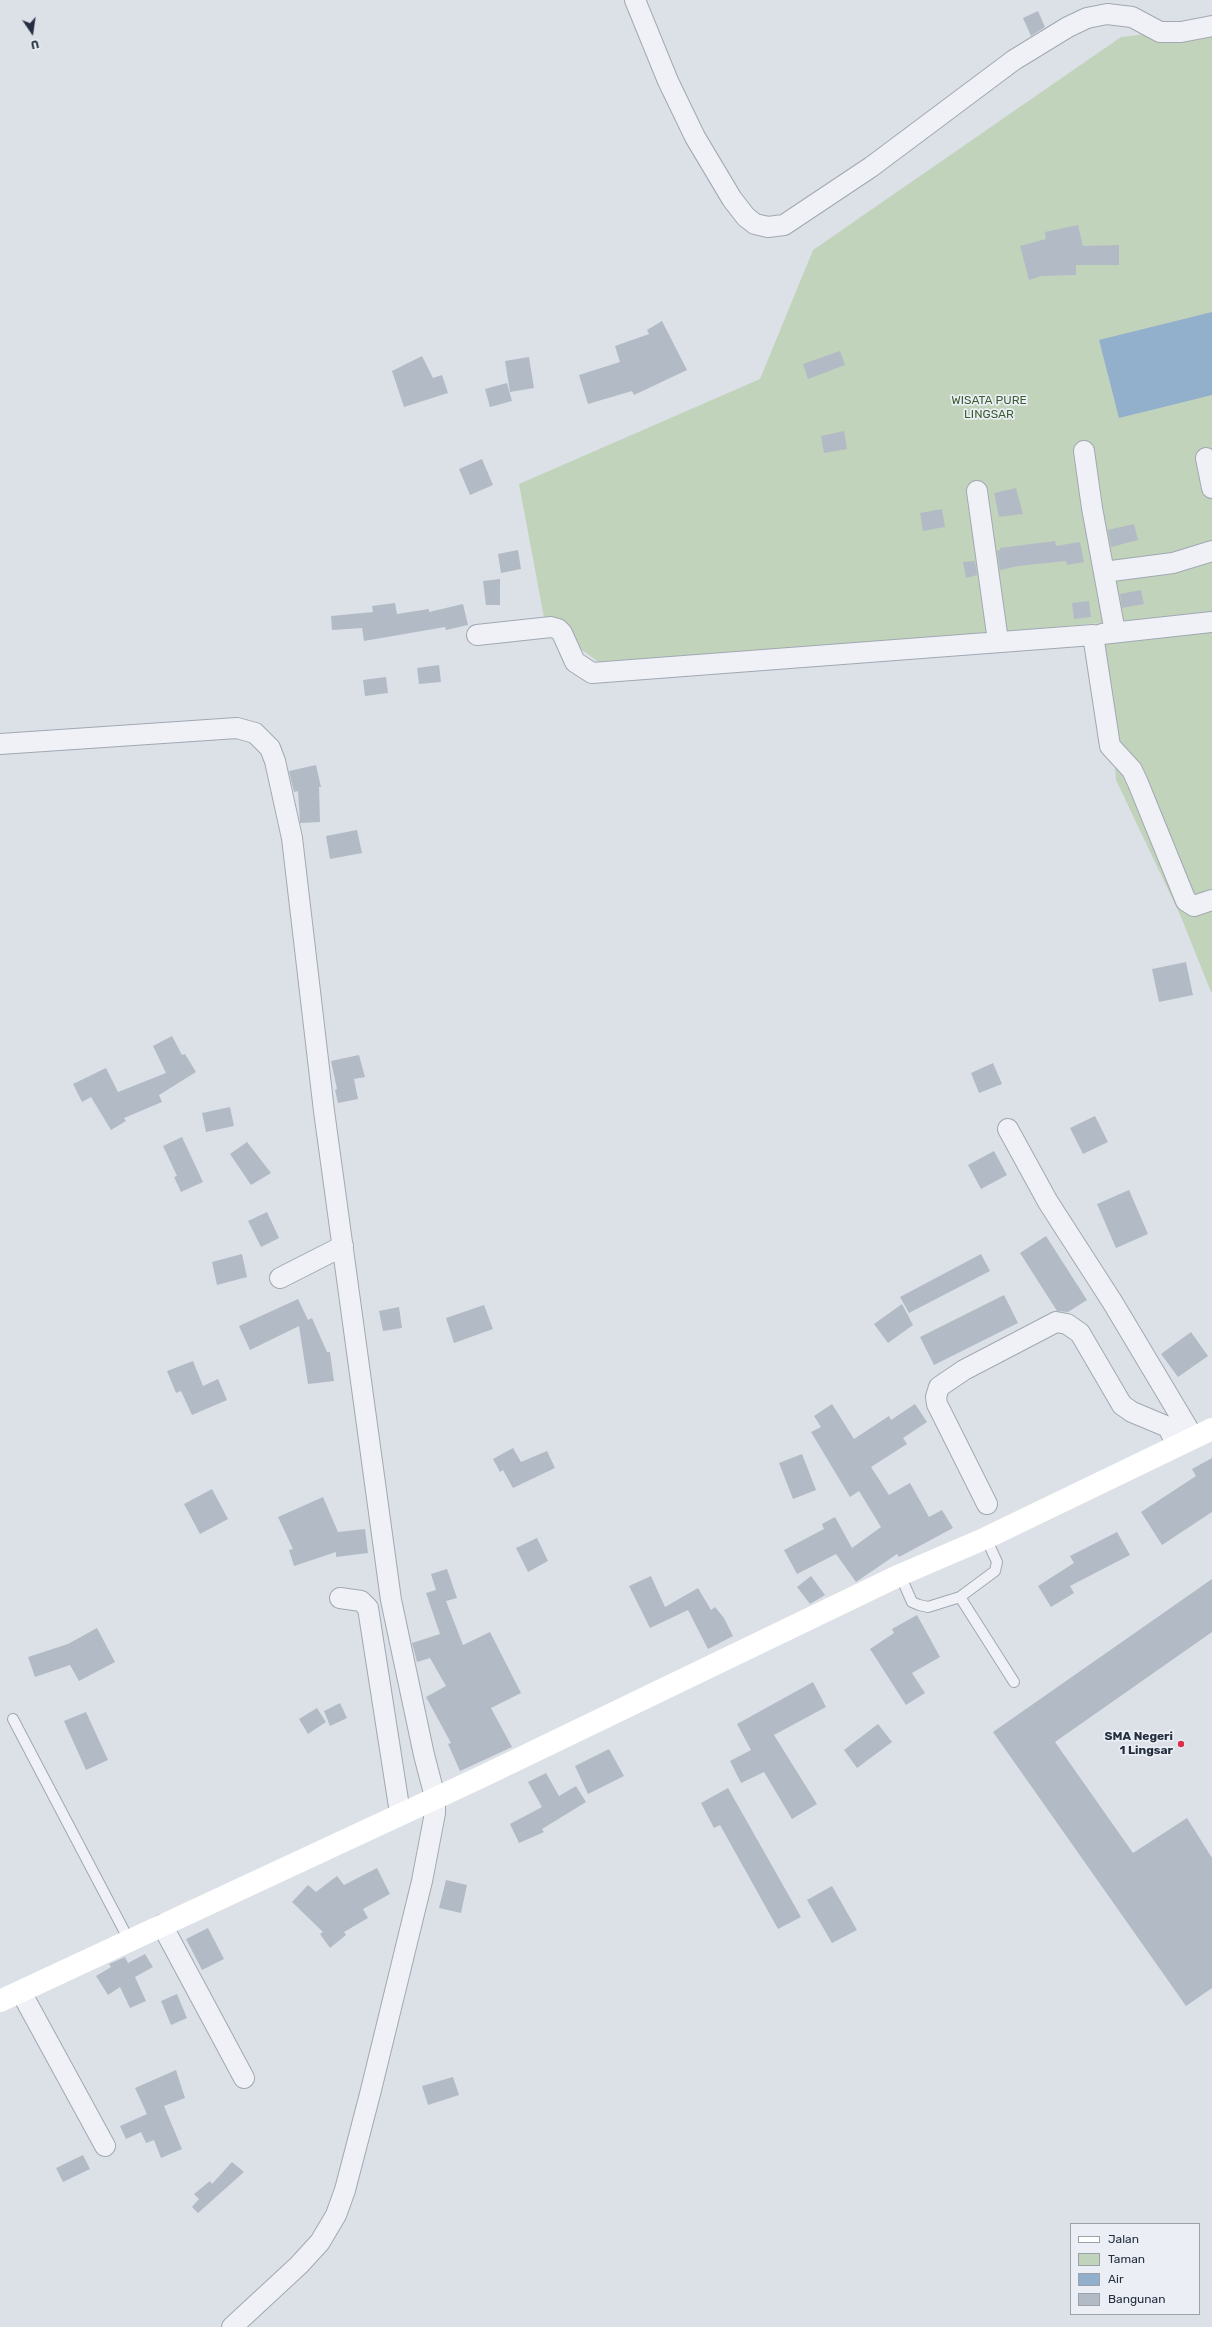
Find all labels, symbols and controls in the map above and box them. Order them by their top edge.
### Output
north arrow [12,12,52,52]
text: U [29,37,40,51]
park label: WISATA PURE LINGSAR [951,394,1027,422]
place label: SMA Negeri 1 Lingsar [1105,1730,1173,1758]
marker: SMA Negeri 1 Lingsar [1176,1739,1186,1749]
legend [1070,2223,1200,2315]
text: Jalan [1108,2232,1139,2246]
text: Taman [1108,2252,1145,2266]
text: Air [1108,2272,1124,2286]
text: Bangunan [1108,2292,1165,2306]

